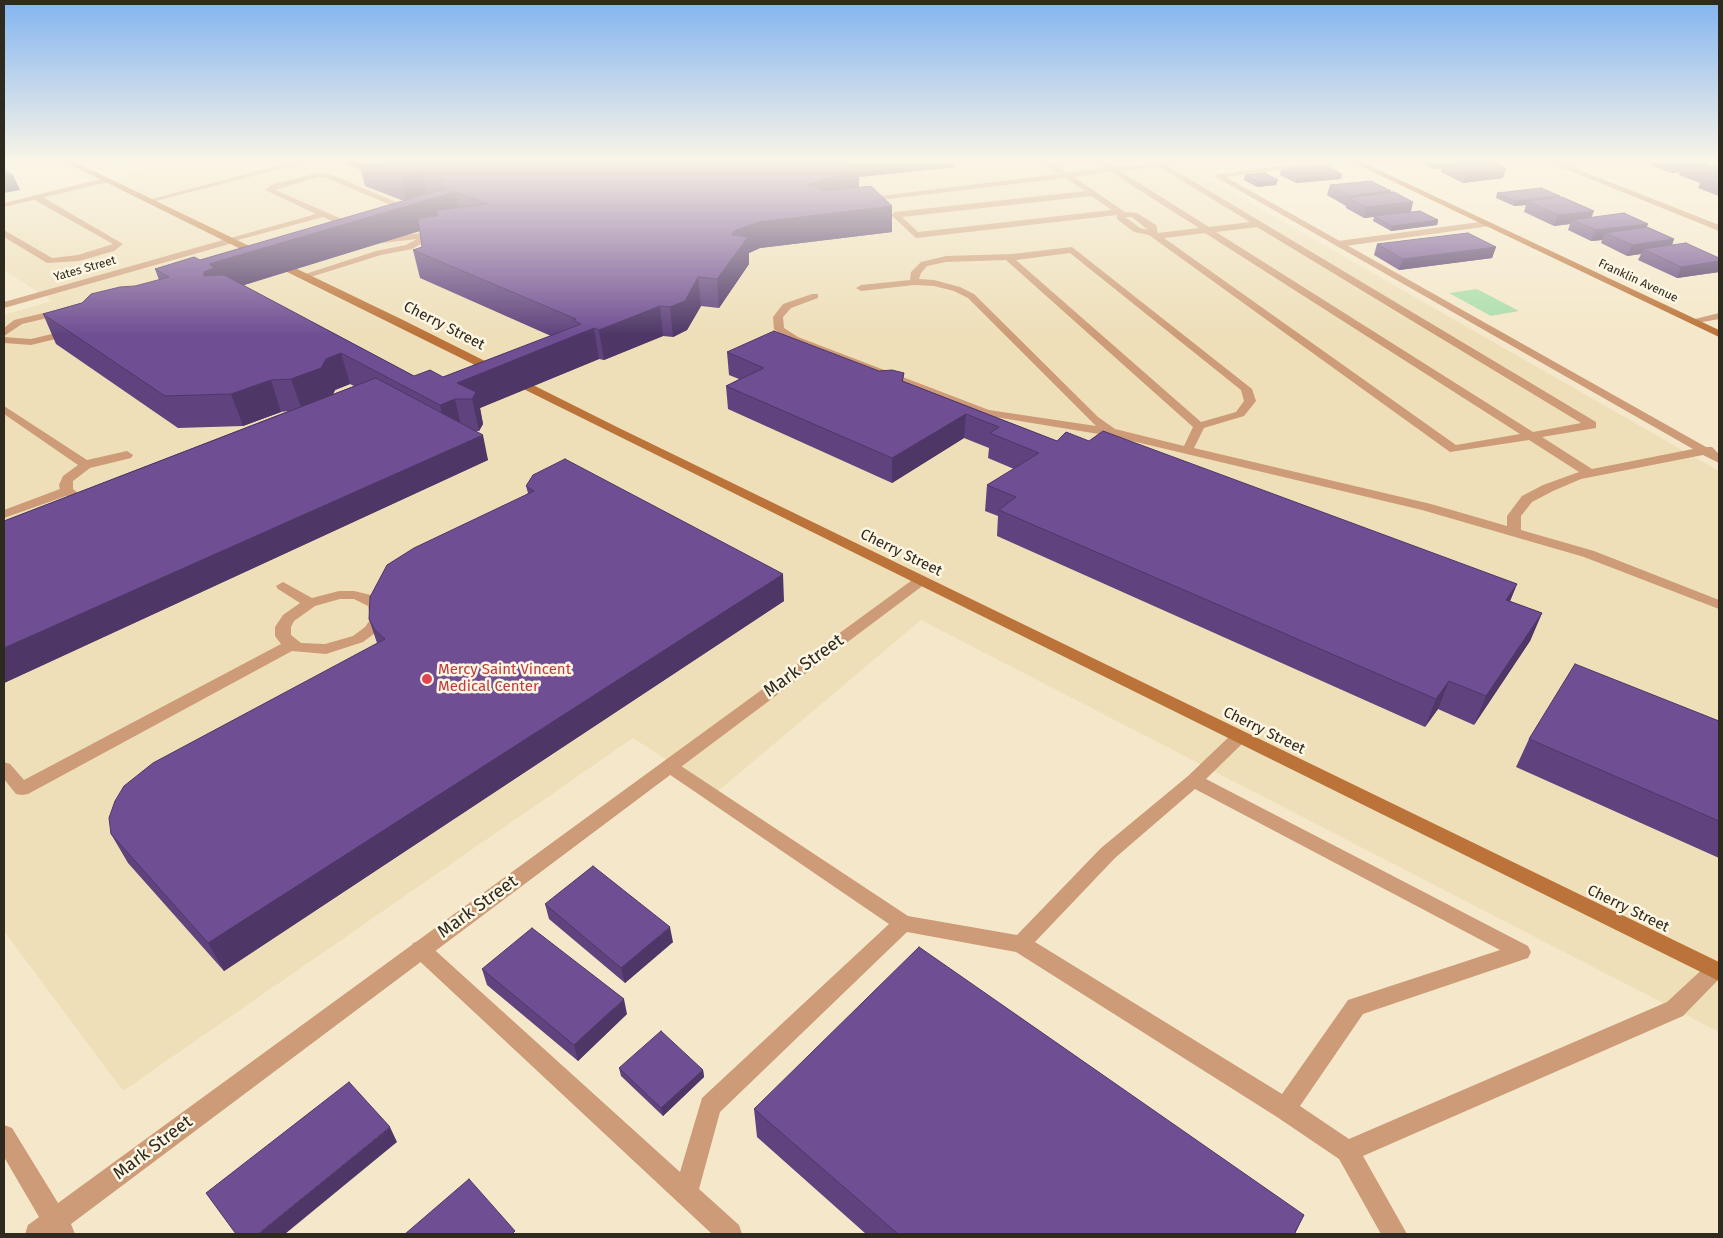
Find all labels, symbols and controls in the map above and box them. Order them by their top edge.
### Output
street label: Yates Street [52,253,118,285]
street label: Franklin Avenue [1596,256,1680,306]
street label: Cherry Street [400,298,488,354]
street label: Cherry Street [857,525,945,581]
street label: Mark Street [760,630,848,702]
place label: Mercy Saint Vincent Medical Center [438,661,571,696]
marker: Mercy Saint Vincent Medical Center [420,672,434,686]
street label: Cherry Street [1220,703,1308,759]
street label: Mark Street [434,871,522,943]
street label: Cherry Street [1584,881,1672,937]
street label: Mark Street [109,1111,197,1185]

